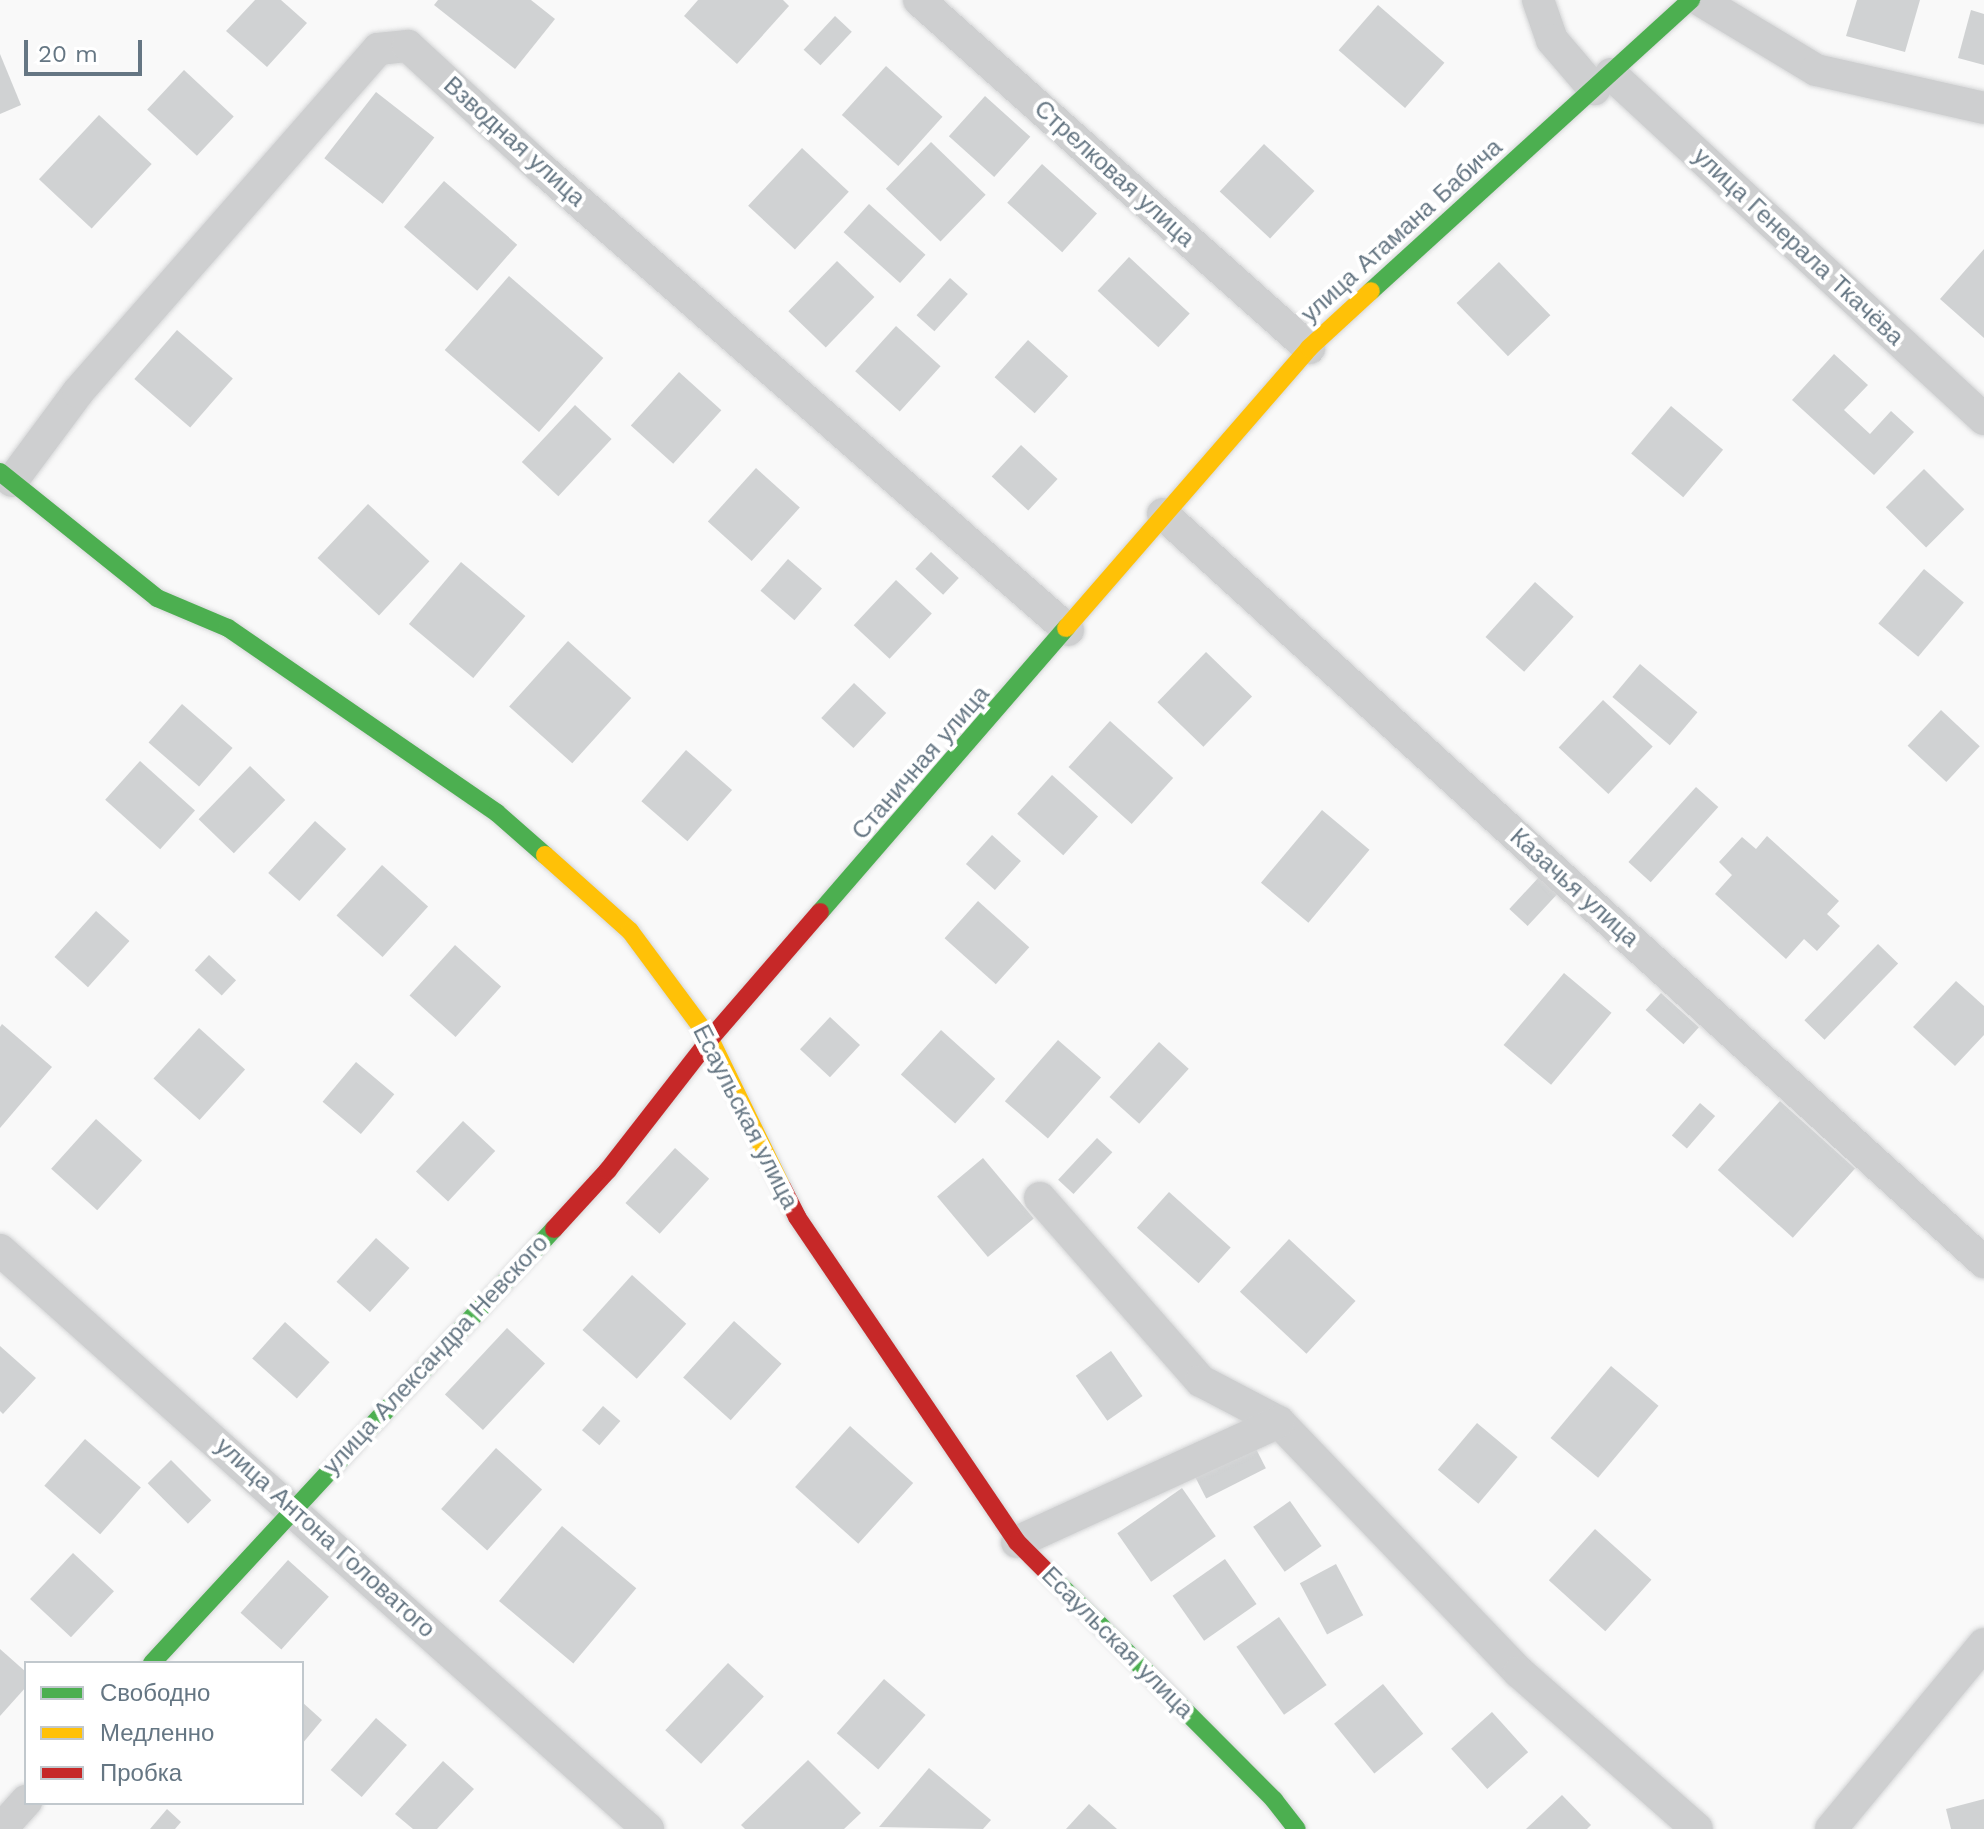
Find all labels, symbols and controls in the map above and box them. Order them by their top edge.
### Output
scale bar [28,24,146,74]
text: 20 m [38,40,98,68]
street label: Взводная улица [437,71,591,213]
street label: Стрелковая улица [1028,95,1200,253]
street label: улица Атамана Бабича [1296,133,1508,329]
street label: улица Генерала Ткачёва [1687,142,1909,352]
street label: Станичная улица [846,680,996,846]
street label: Казачья улица [1504,823,1644,953]
street label: Есаульская улица [686,1020,804,1214]
street label: улица Александра Невского [317,1229,555,1481]
street label: улица Антона Головатого [209,1432,441,1644]
street label: Есаульская улица [1035,1561,1199,1725]
legend [24,1661,304,1805]
text: Свободно [100,1679,210,1707]
text: Медленно [100,1719,214,1747]
text: Пробка [100,1759,182,1787]

